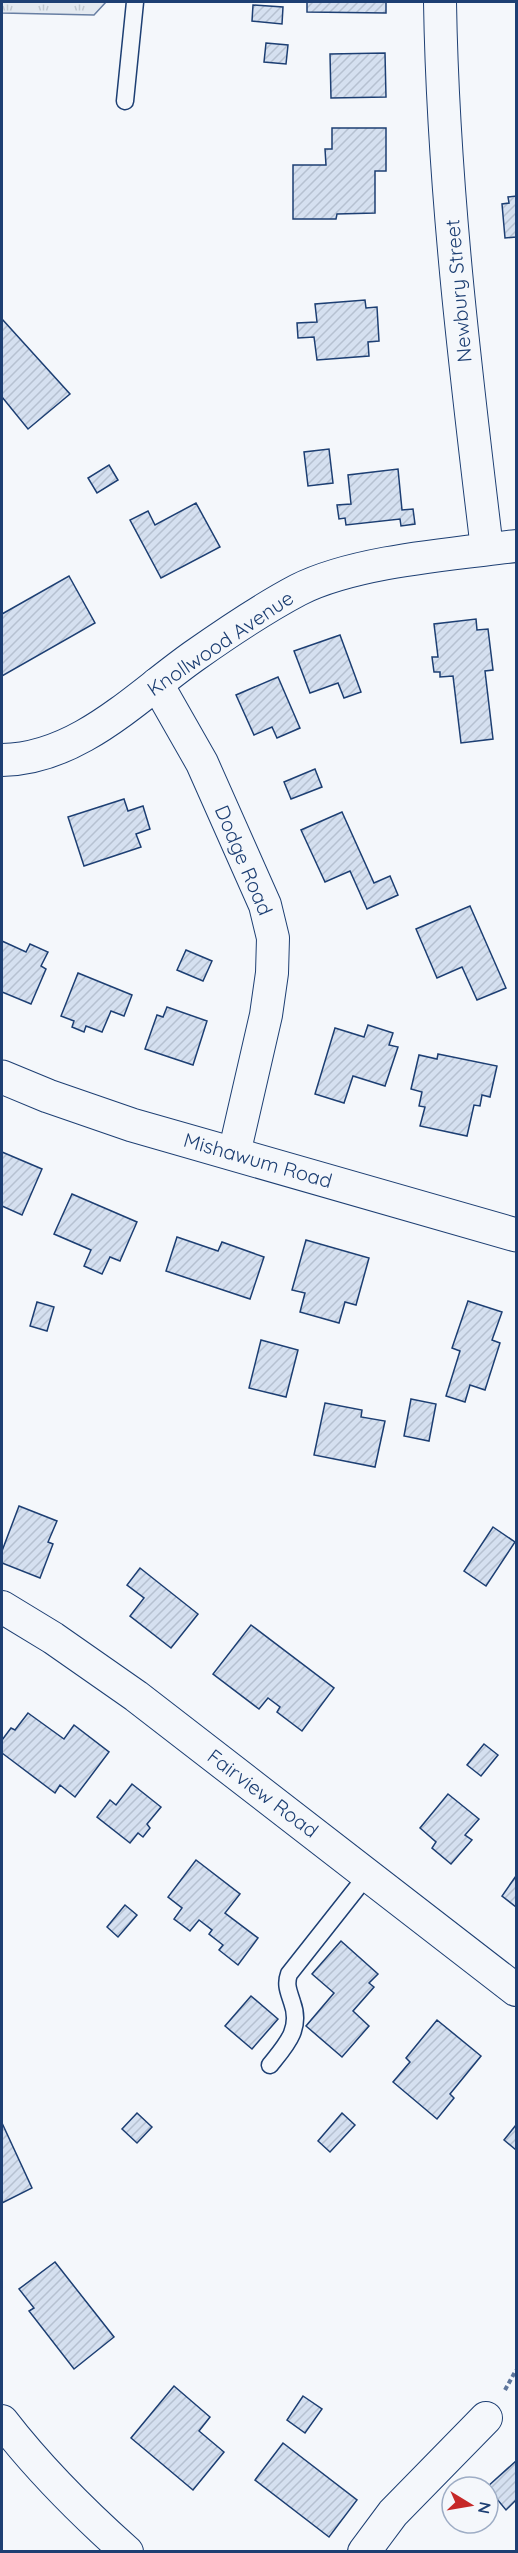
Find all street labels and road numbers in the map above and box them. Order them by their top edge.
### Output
street label: Newbury Street [439,218,477,364]
street label: Knollwood Avenue [142,585,298,701]
street label: Dodge Road [210,801,278,919]
street label: Mishawum Road [181,1127,335,1193]
street label: Fairview Road [203,1743,323,1843]

